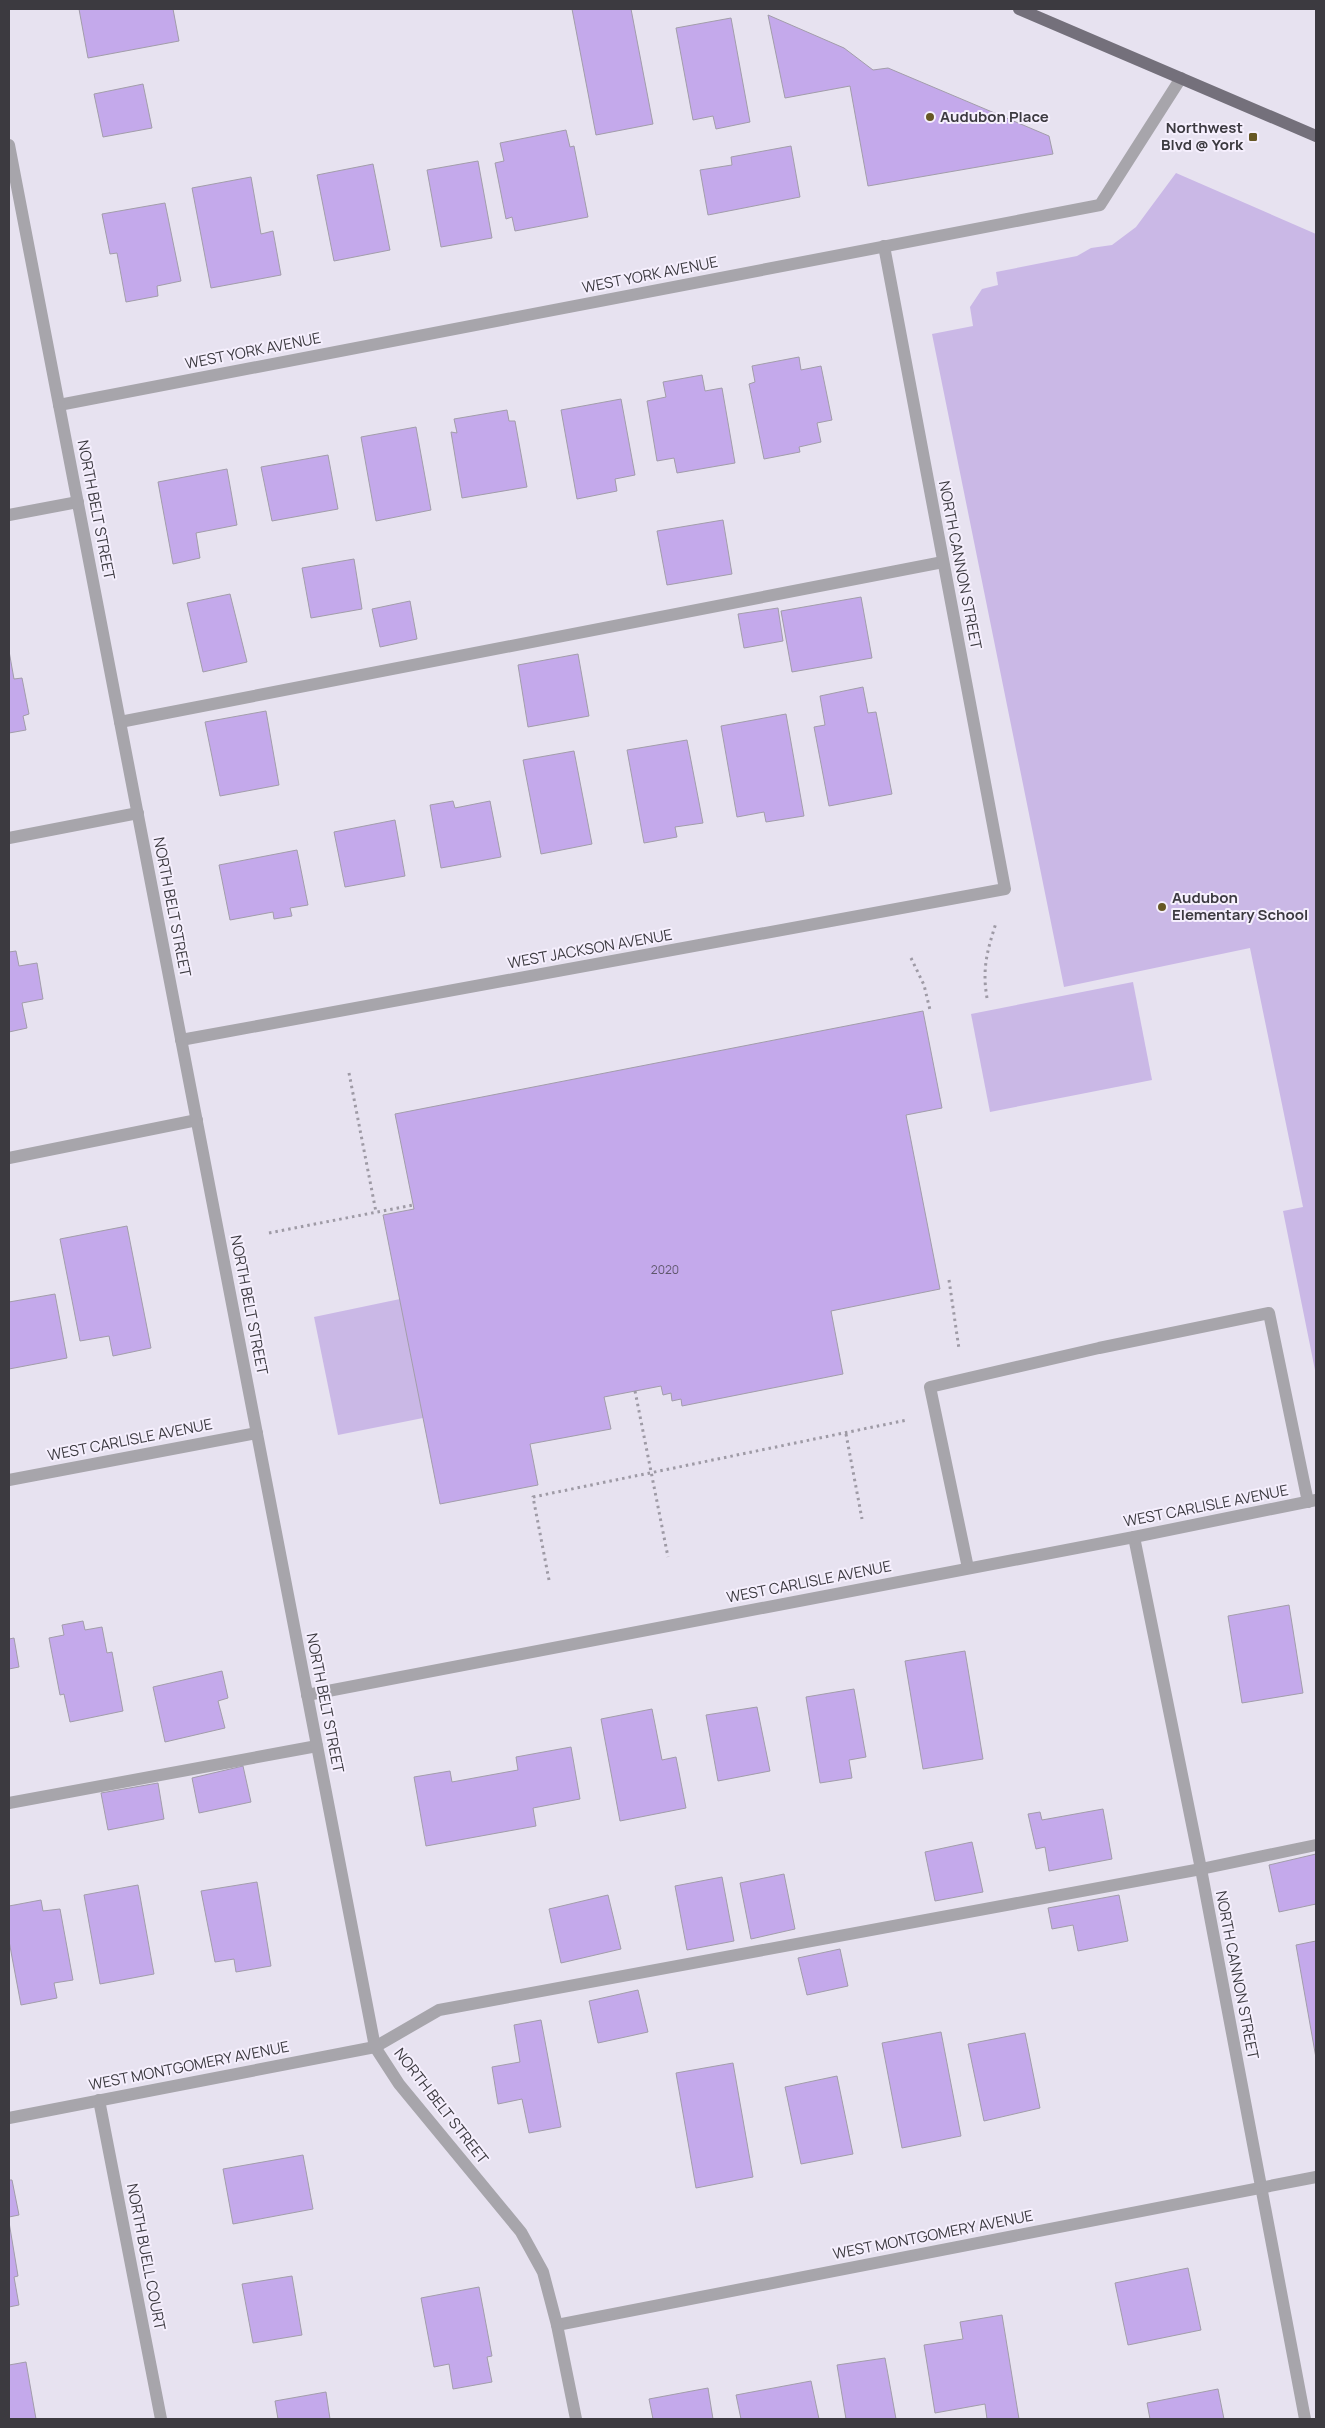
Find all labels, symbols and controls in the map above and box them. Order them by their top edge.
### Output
place label: Audubon Place [940,106,1049,127]
marker: Audubon Place [924,111,936,123]
place label: Northwest Blvd @ York [1161,117,1244,155]
marker: Northwest Blvd @ York [1247,131,1259,143]
street label: WEST YORK AVENUE [580,251,720,298]
street label: WEST YORK AVENUE [183,327,323,374]
street label: NORTH BELT STREET [73,438,120,582]
street label: NORTH CANNON STREET [934,479,987,651]
street label: NORTH BELT STREET [149,835,196,979]
place label: Audubon Elementary School [1172,887,1308,925]
marker: Audubon Elementary School [1156,901,1168,913]
street label: WEST JACKSON AVENUE [506,924,674,973]
street label: NORTH BELT STREET [226,1233,273,1377]
house number: 2020 [651,1261,679,1278]
street label: WEST CARLISLE AVENUE [46,1413,214,1466]
street label: WEST CARLISLE AVENUE [1122,1479,1290,1532]
street label: WEST CARLISLE AVENUE [725,1555,893,1608]
street label: NORTH BELT STREET [302,1631,349,1775]
street label: NORTH CANNON STREET [1211,1889,1264,2061]
street label: WEST MONTGOMERY AVENUE [87,2036,291,2095]
street label: NORTH BELT STREET [389,2043,493,2168]
street label: NORTH BUELL COURT [122,2182,171,2332]
street label: WEST MONTGOMERY AVENUE [831,2205,1035,2264]

